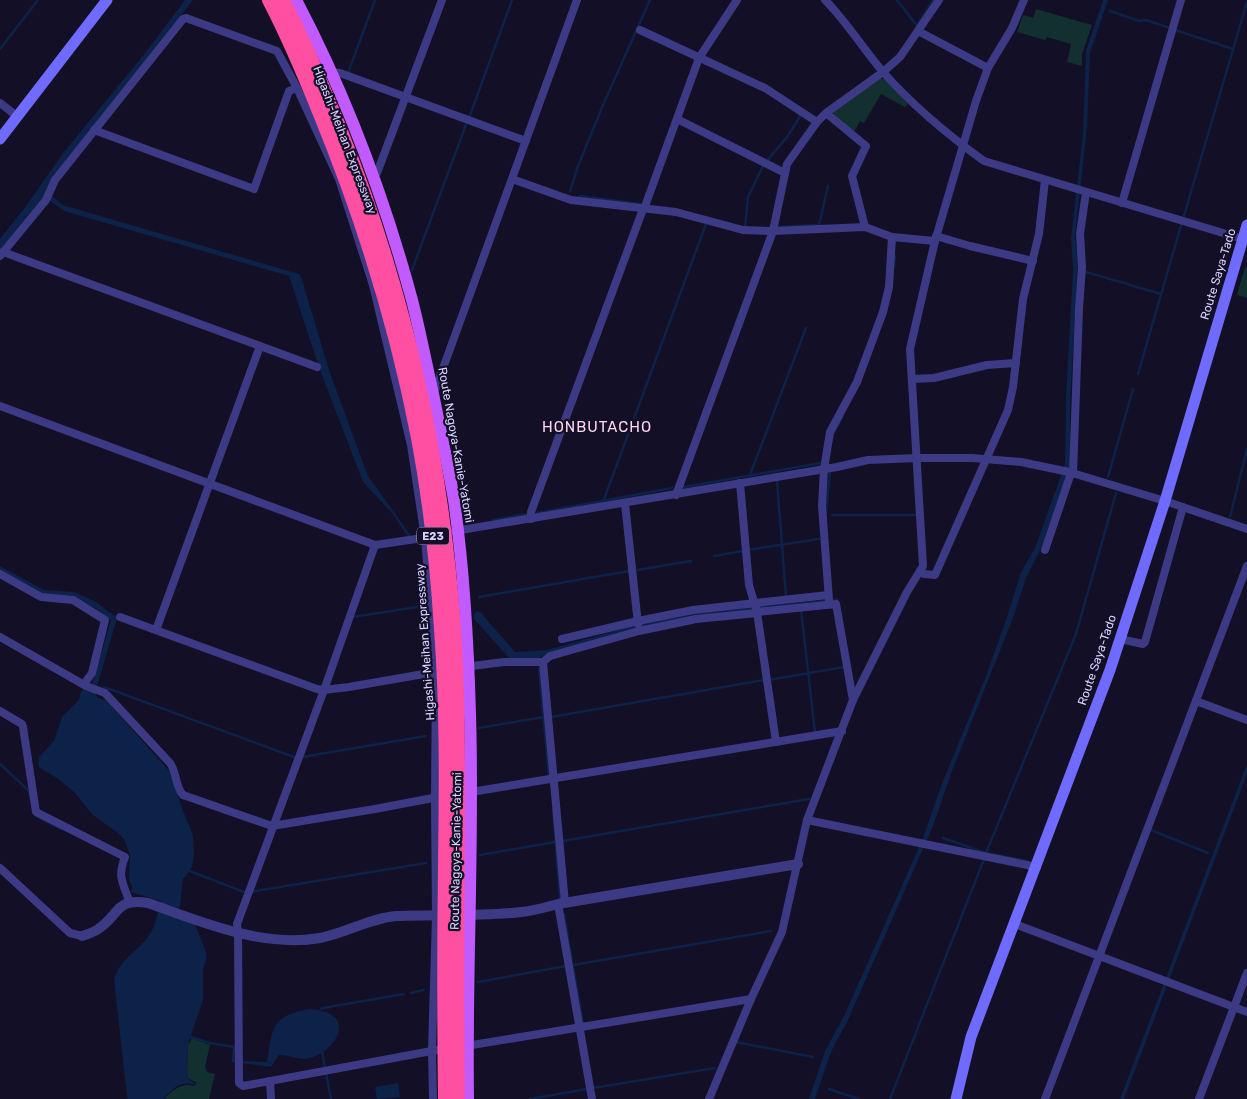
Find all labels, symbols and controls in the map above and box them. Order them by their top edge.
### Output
street label: Higashi-Meihan Expressway [310,64,380,216]
street label: Route Saya-Tado [1197,227,1239,321]
street label: Route Nagoya-Kanie-Yatomi [435,366,477,524]
district label: HONBUTACHO [542,418,652,436]
road number: E23 [417,528,449,544]
street label: Higashi-Meihan Expressway [413,563,437,721]
street label: Route Saya-Tado [1075,613,1119,707]
street label: Route Nagoya-Kanie-Yatomi [448,772,464,930]

